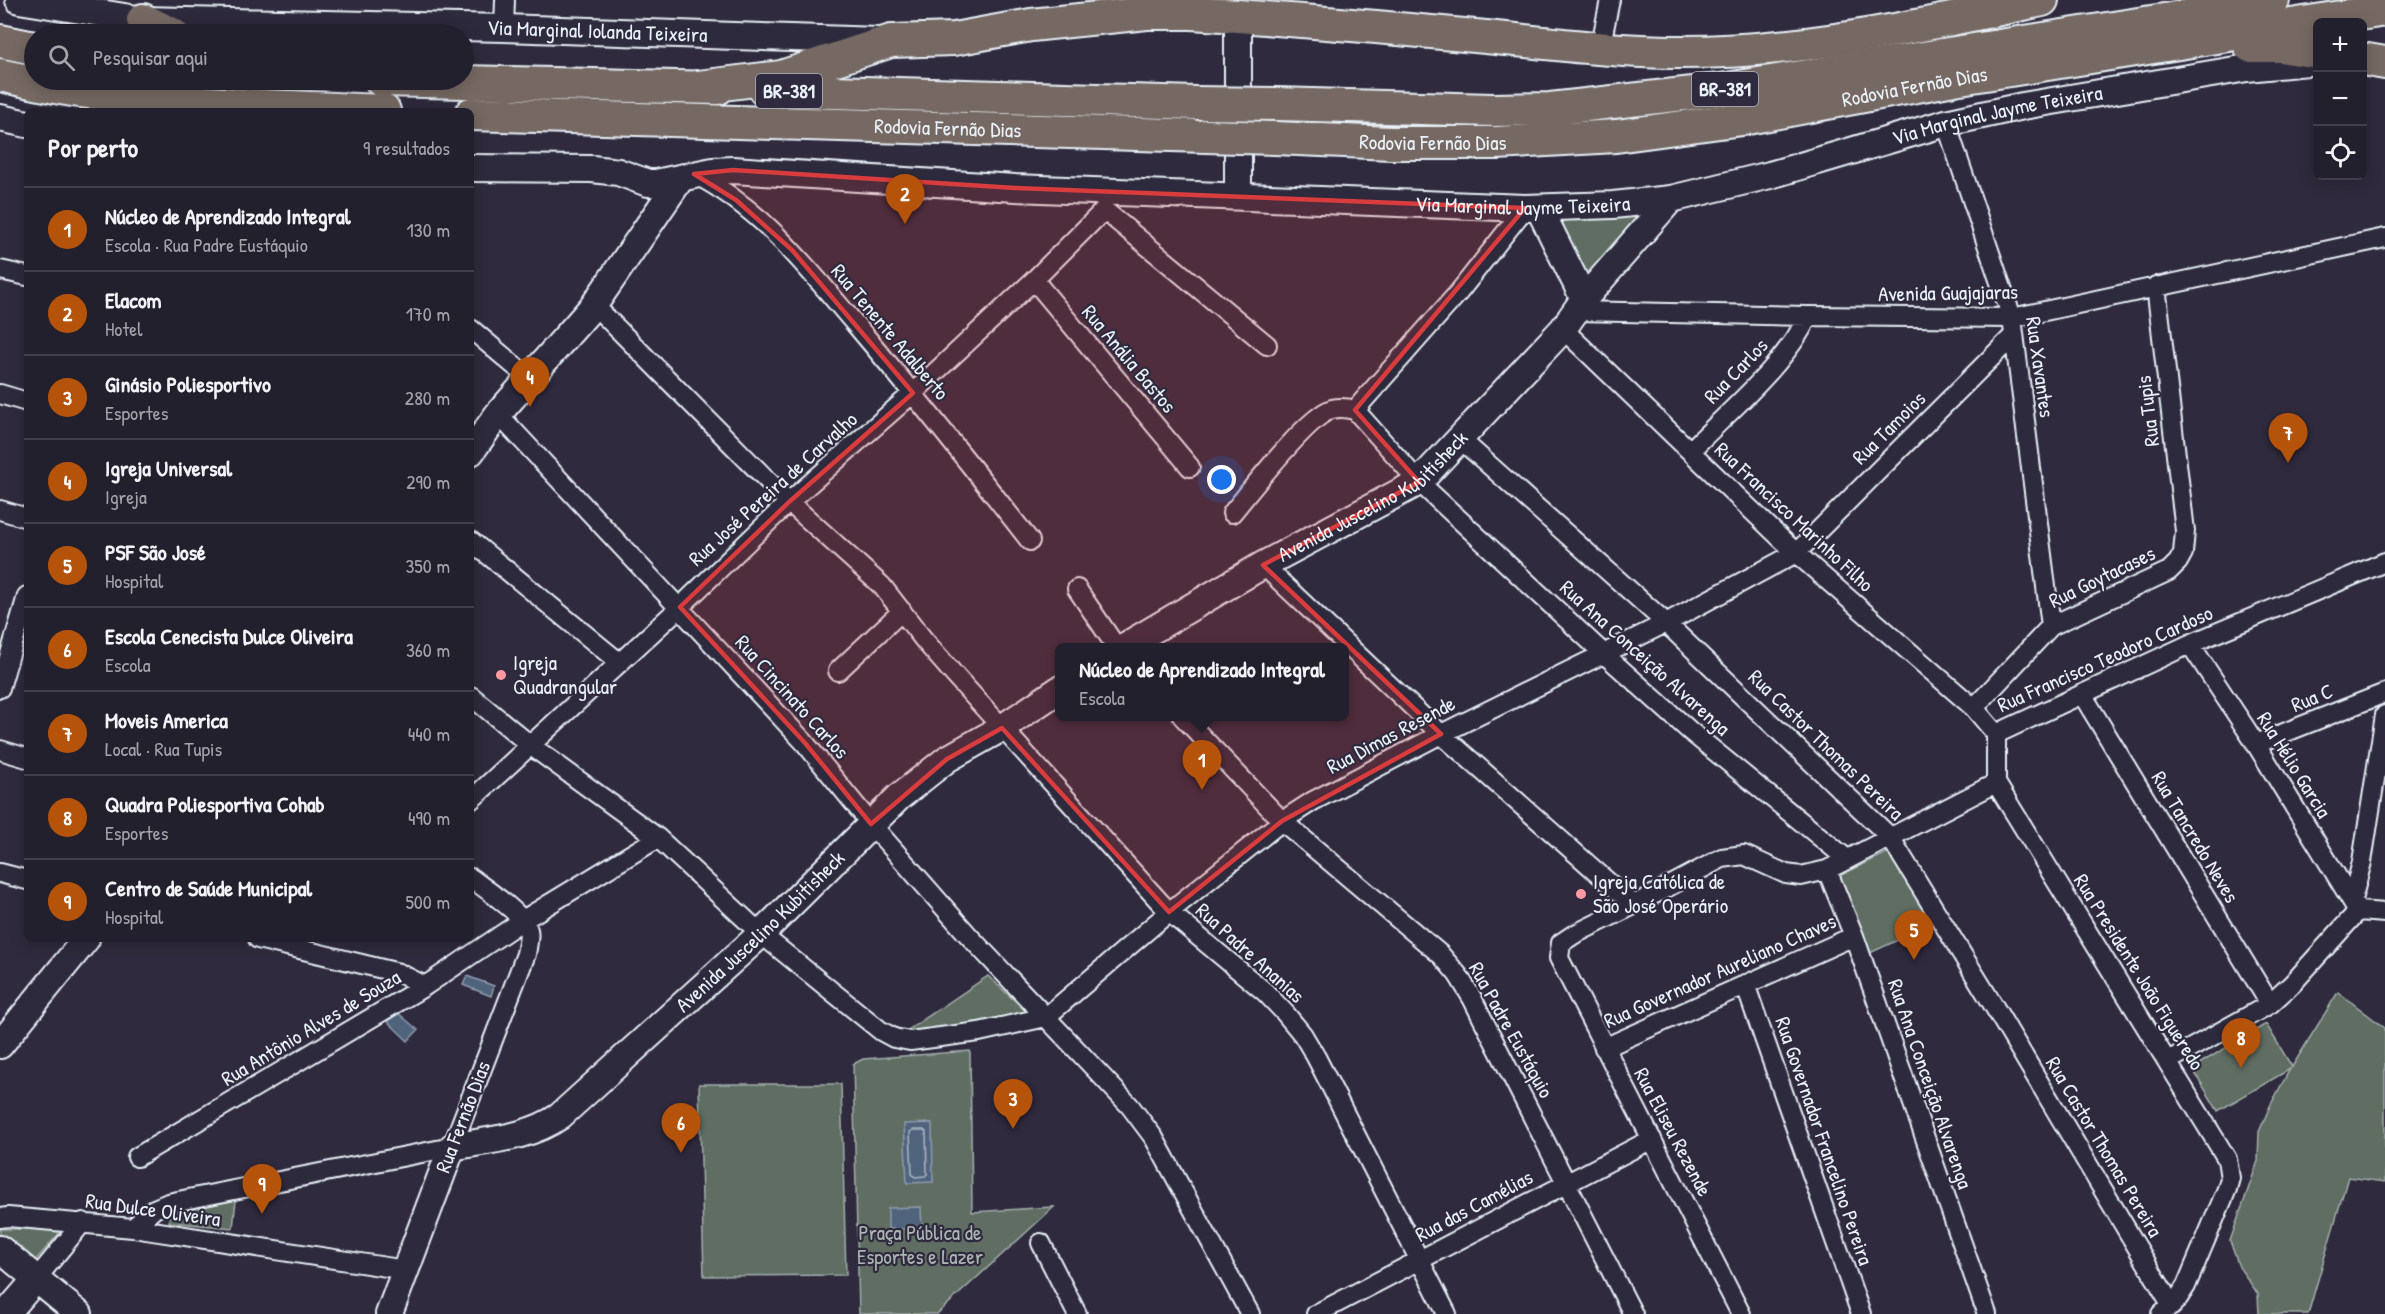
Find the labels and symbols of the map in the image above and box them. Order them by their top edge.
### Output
street label: Via Marginal Iolanda Teixeira [487,13,708,49]
street label: Rodovia Fernão Dias [1839,59,1989,114]
road number: BR-381 [1692,72,1758,106]
road number: BR-381 [756,74,822,108]
street label: Via Marginal Jayme Teixeira [1888,78,2105,152]
street label: Rodovia Fernão Dias [874,111,1022,144]
street label: Rodovia Fernão Dias [1359,127,1507,157]
pin: 2 [886,174,924,224]
street label: Via Marginal Jayme Teixeira [1415,188,1631,222]
street label: Rua Tenente Adalberto [825,257,956,406]
street label: Avenida Guajajaras [1878,277,2018,308]
street label: Rua Anália Bastos [1076,298,1183,419]
street label: Rua Xavantes [2019,315,2062,419]
street label: Rua Carlos [1697,331,1774,410]
pin: 4 [510,358,550,407]
street label: Rua Tupis [2129,374,2166,448]
street label: Rua Tamoios [1845,384,1932,471]
street label: Rua José Pereira de Carvalho [682,405,863,572]
pin: 7 [2268,414,2308,463]
street label: Avenida Juscelino Kubitisheck [1272,424,1474,569]
street label: Rua Francisco Marinho Filho [1709,435,1880,598]
your location [1207,465,1236,494]
street label: Rua Goytacases [2044,538,2160,615]
street label: Rua Ana Conceição Alvarenga [1554,573,1737,742]
street label: Rua Francisco Teodoro Cardoso [1993,598,2217,719]
street label: Rua Cincinato Carlos [729,628,856,765]
place label: Igreja Quadrangular [513,648,617,701]
street label: Rua Castor Thomas Pereira [1742,663,1910,827]
marker: Igreja Quadrangular [494,668,508,682]
street label: Rua C [2287,676,2337,719]
street label: Rua Dimas Resende [1321,689,1460,781]
street label: Rua Hélio Garcia [2250,706,2339,823]
pin: 1 [1182,740,1222,790]
street label: Rua Tancredo Neves [2145,765,2246,908]
street label: Avenida Juscelino Kubitisheck [669,844,851,1019]
place label: Igreja Católica de São José Operário [1593,867,1728,920]
street label: Rua Presidente João Figueredo [2067,868,2212,1075]
marker: Igreja Católica de São José Operário [1574,887,1588,901]
street label: Rua Padre Ananias [1190,896,1311,1009]
street label: Rua Governador Aureliano Chaves [1599,906,1841,1035]
pin: 5 [1894,910,1934,960]
street label: Rua Padre Eustáquio [1462,957,1561,1103]
street label: Rua Antônio Alves de Souza [216,962,406,1093]
street label: Rua Ana Conceição Alvarenga [1881,975,1980,1193]
street label: Rua Governador Francelino Pereira [1768,1013,1881,1269]
pin: 8 [2222,1018,2260,1068]
street label: Rua Castor Thomas Pereira [2039,1051,2170,1242]
street label: Rua Fernão Dias [428,1057,497,1177]
street label: Rua Eliseu Rezende [1627,1062,1719,1201]
pin: 3 [994,1080,1032,1129]
pin: 6 [662,1104,700,1153]
street label: Rua das Camélias [1410,1162,1538,1249]
pin: 9 [242,1164,282,1214]
street label: Rua Dulce Oliveira [84,1186,222,1233]
park label: Praça Pública de Esportes e Lazer [857,1218,983,1271]

